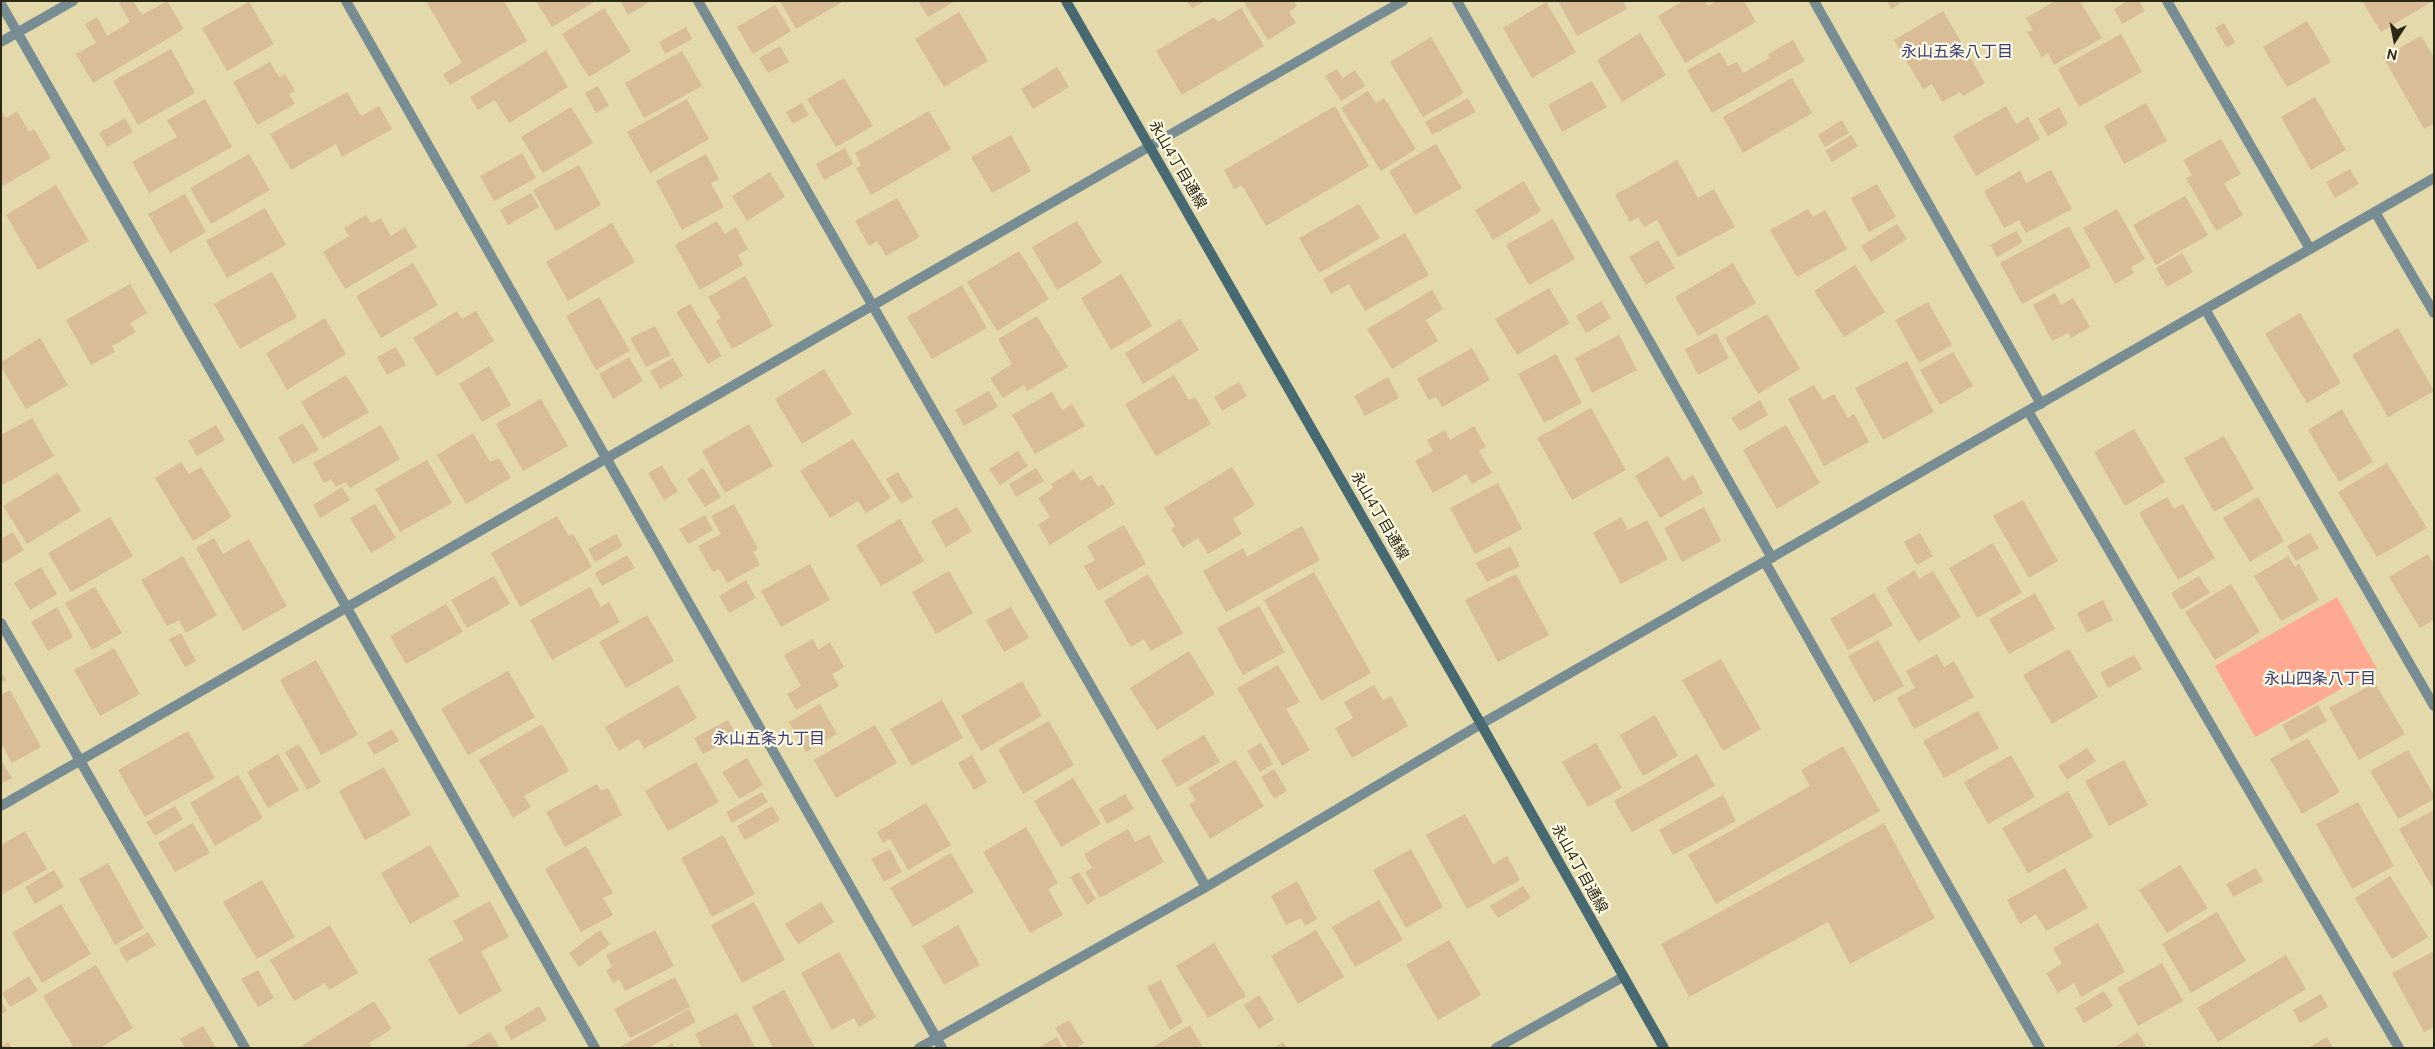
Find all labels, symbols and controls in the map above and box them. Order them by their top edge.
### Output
north arrow [2370,15,2420,65]
district label: 永山五条八丁目 [1901,43,2013,63]
text: N [2385,45,2399,65]
street label: 永山4丁目通線 [1144,118,1210,212]
street label: 永山4丁目通線 [1346,469,1412,563]
district label: 永山四条八丁目 [2264,670,2376,690]
district label: 永山五条九丁目 [713,730,825,750]
street label: 永山4丁目通線 [1547,821,1611,917]

